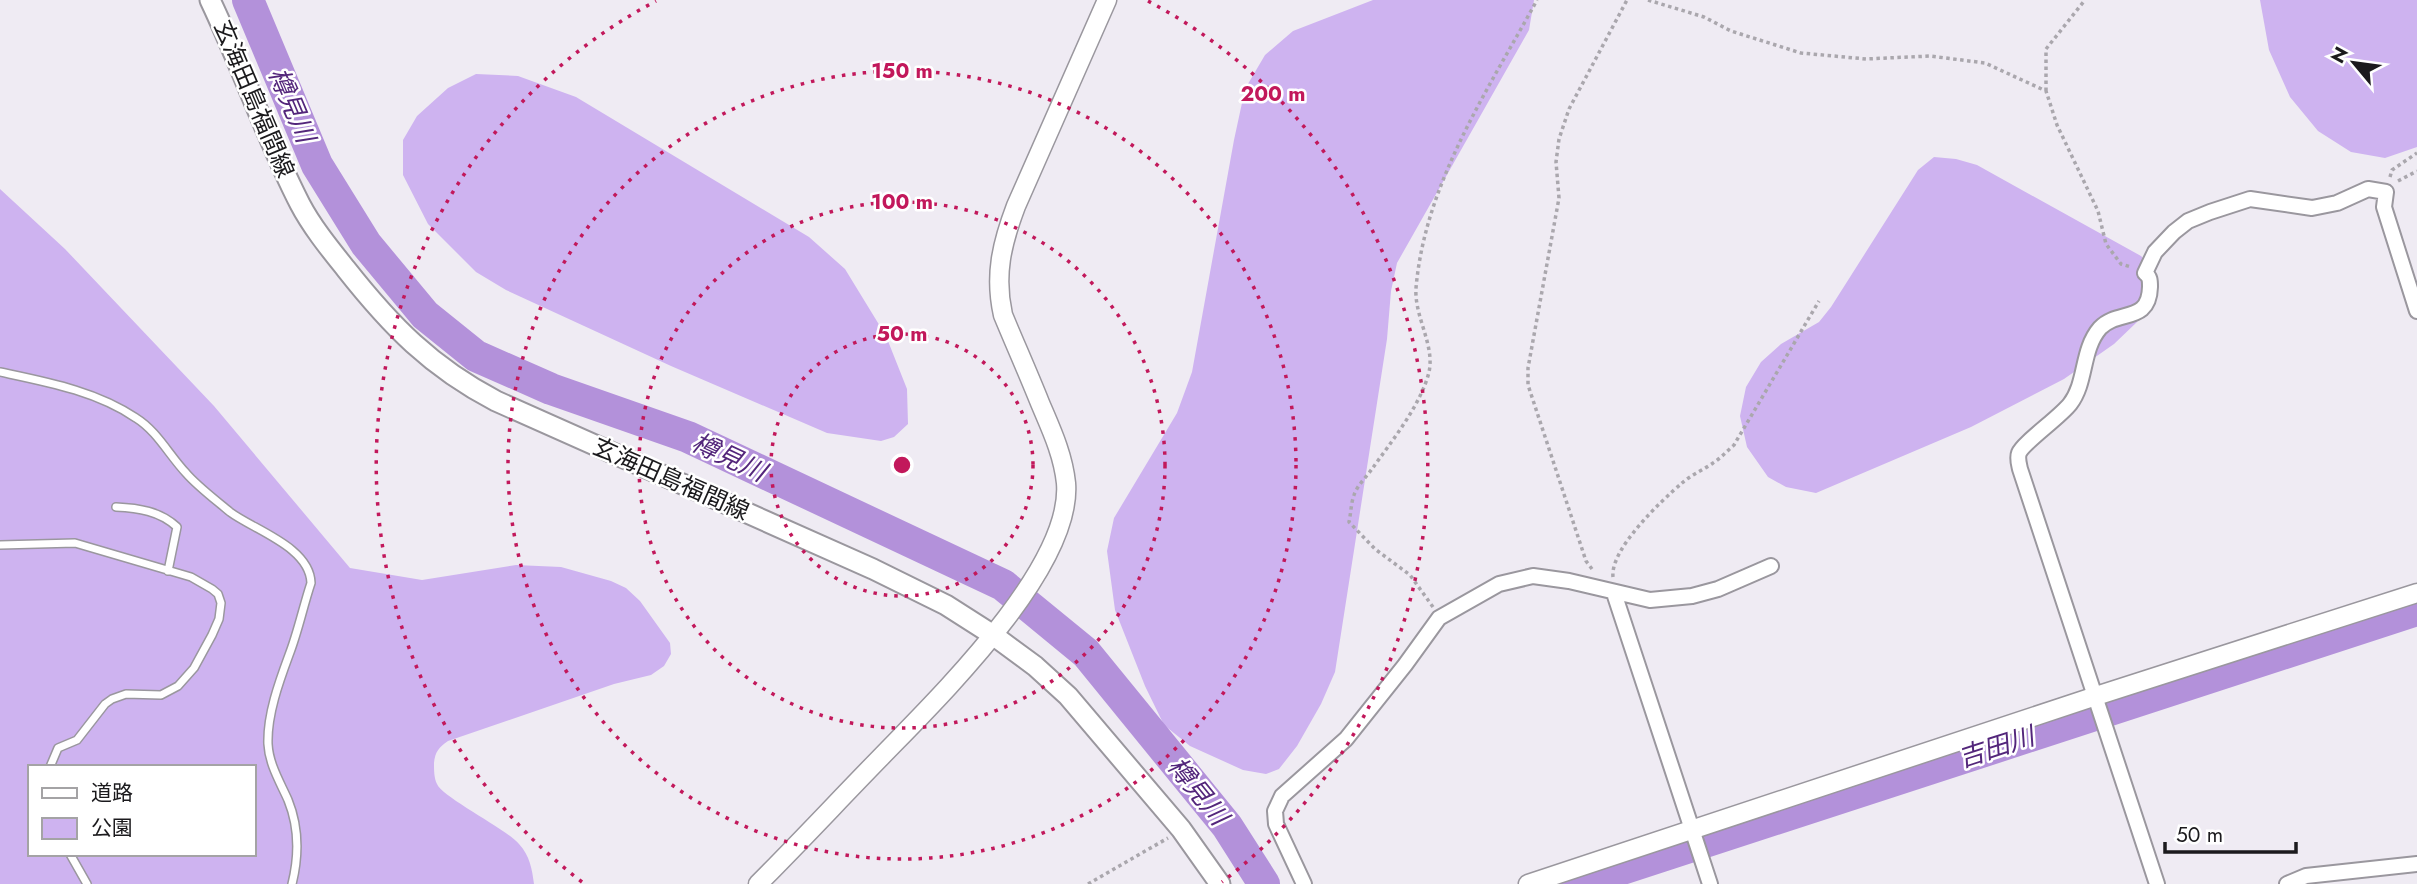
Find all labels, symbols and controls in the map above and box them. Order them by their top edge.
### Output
street label: 玄海田島福間線 [206,15,303,183]
north arrow [2319,28,2389,98]
text: N [2324,42,2355,68]
text: 150 m [871,56,933,86]
water label: 樽見川 [259,62,326,151]
text: 200 m [1240,79,1306,109]
text: 100 m [871,187,933,217]
text: 50 m [877,319,927,349]
water label: 樽見川 [686,423,775,492]
street label: 玄海田島福間線 [587,428,755,529]
centre of rings [890,453,914,477]
water label: 吉田川 [1953,716,2042,777]
water label: 樽見川 [1159,749,1239,836]
legend [28,765,256,856]
text: 道路 [91,778,133,808]
scale bar [2165,810,2296,854]
text: 公園 [91,813,133,843]
text: 50 m [2176,820,2223,850]

